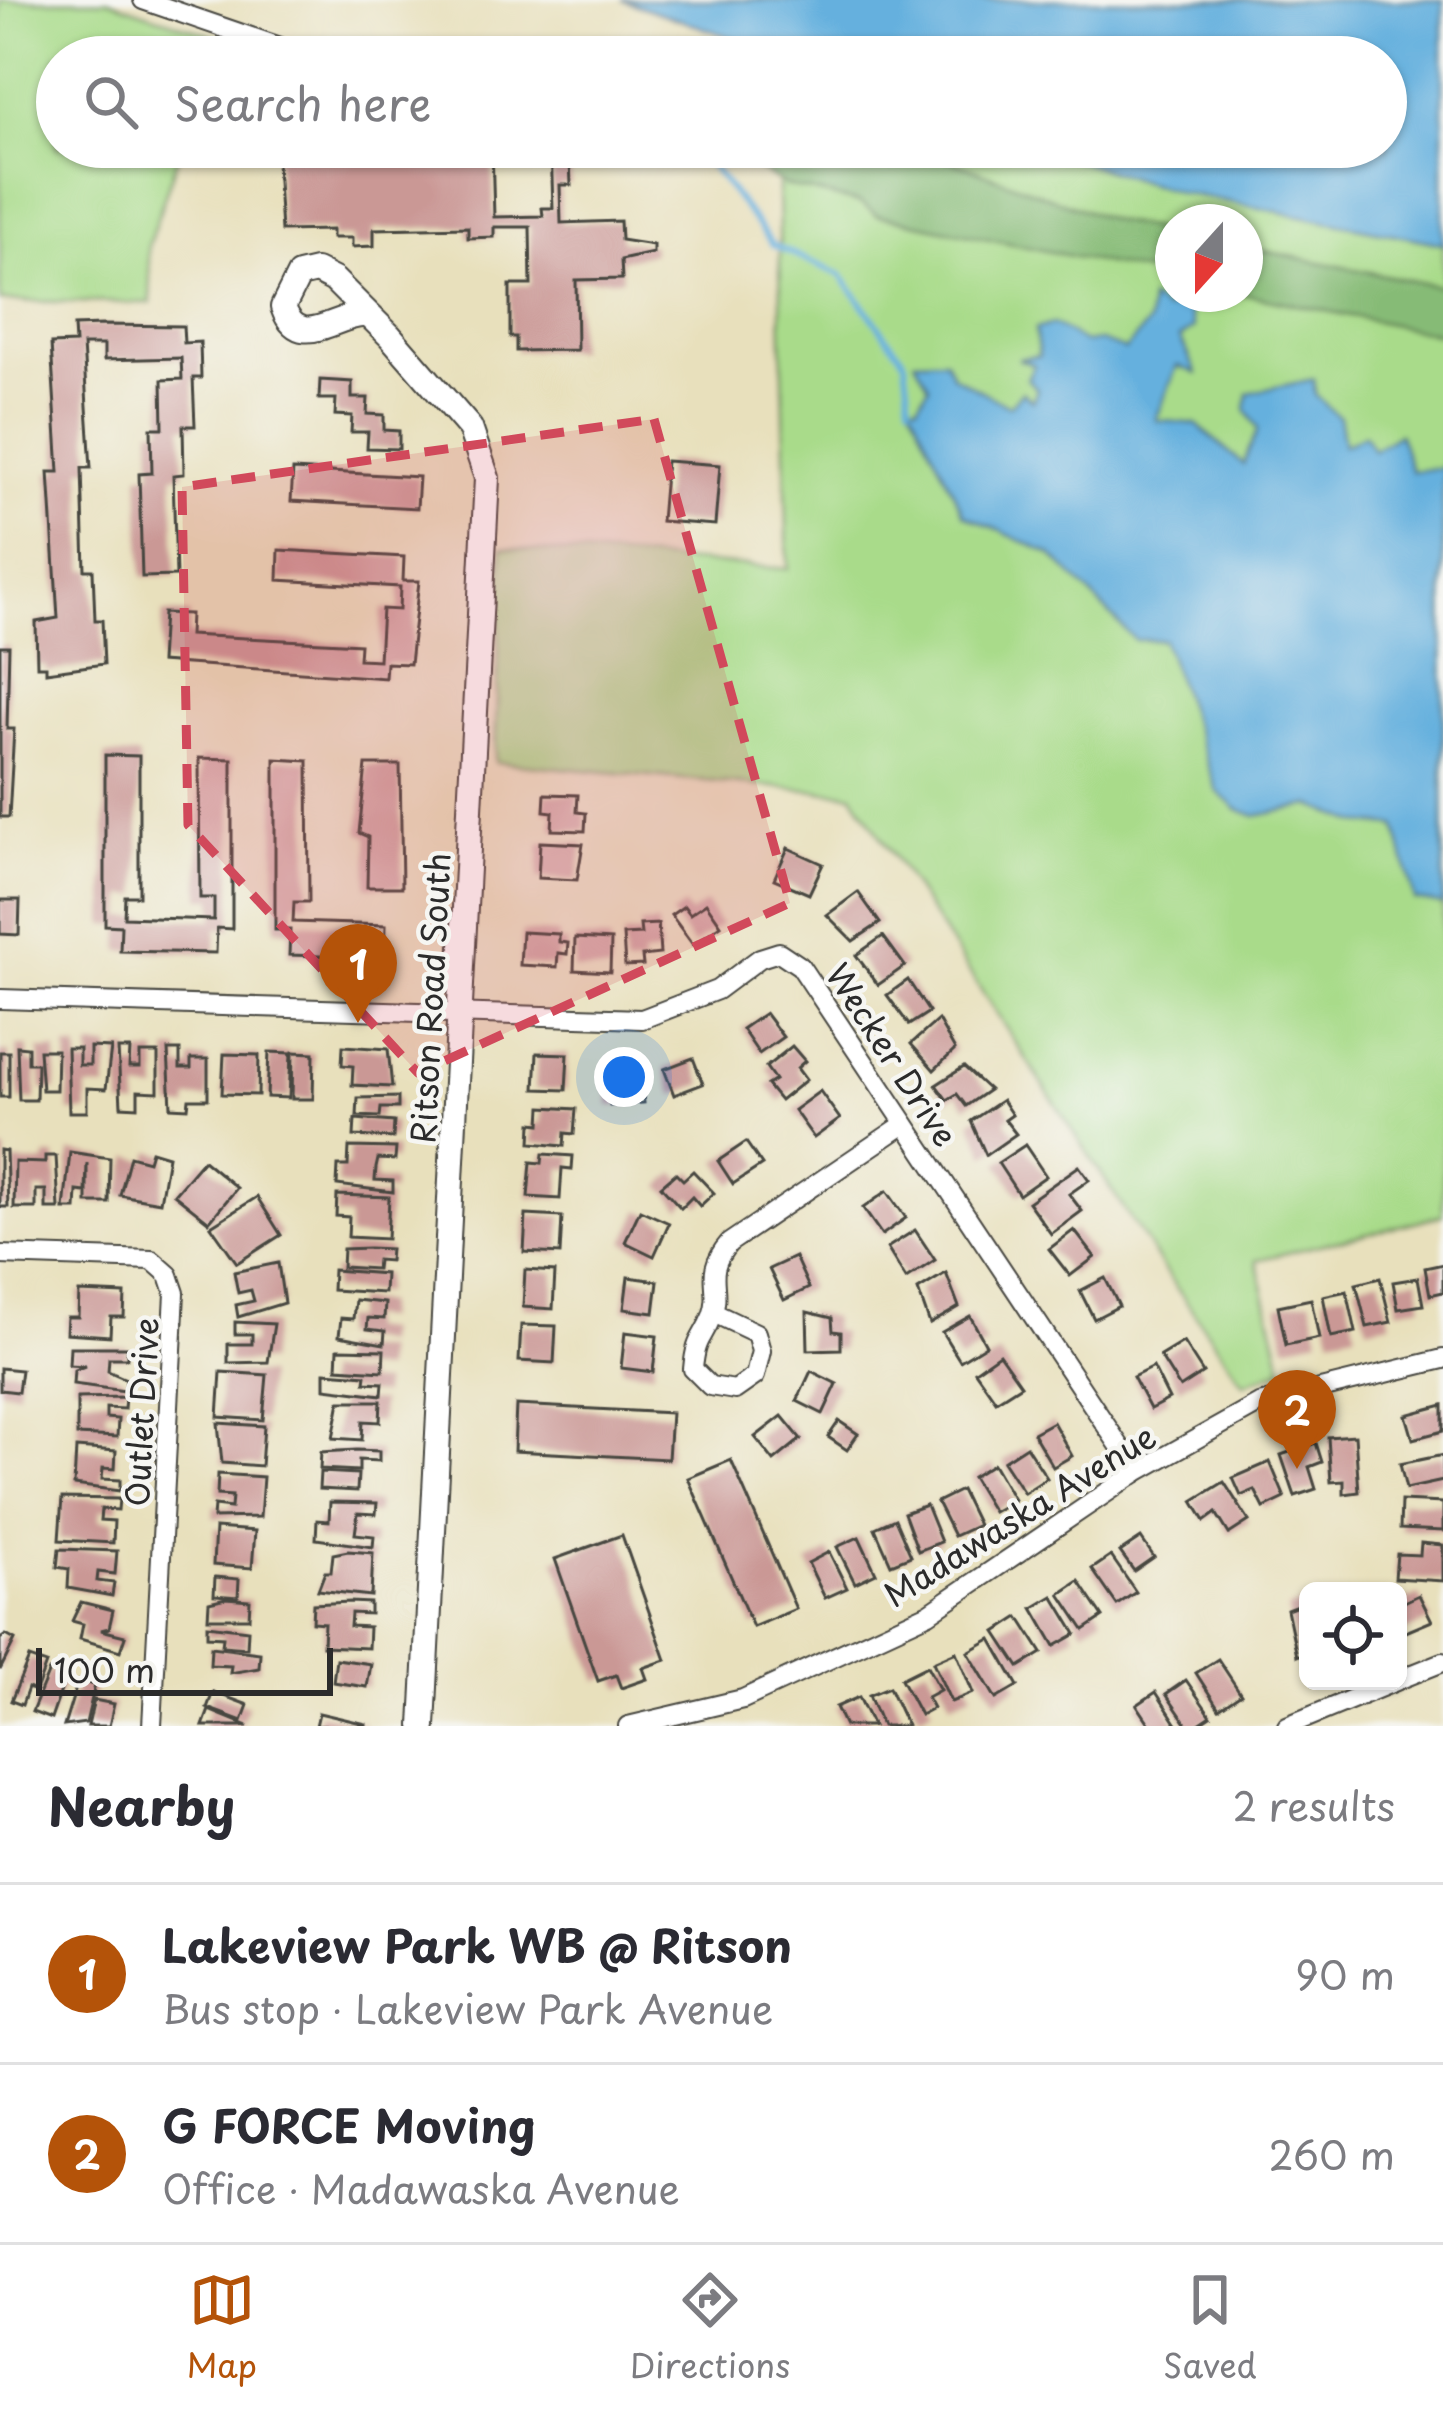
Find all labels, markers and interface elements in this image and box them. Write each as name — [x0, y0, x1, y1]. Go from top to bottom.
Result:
search box — [36, 36, 1407, 168]
text: Search here — [174, 68, 431, 136]
icon: search — [78, 69, 144, 135]
north arrow — [1155, 204, 1263, 312]
street label: Ritson Road South — [396, 851, 462, 1145]
pin: 1 — [319, 924, 397, 1023]
street label: Wecker Drive — [815, 952, 971, 1156]
your location — [594, 1047, 654, 1107]
street label: Outlet Drive — [110, 1316, 170, 1508]
pin: 2 — [1258, 1370, 1336, 1469]
street label: Madawaska Avenue — [873, 1410, 1165, 1618]
map controls — [1299, 1582, 1407, 1690]
button: locate — [1299, 1582, 1407, 1690]
scale bar — [36, 1642, 333, 1695]
text: 100 m — [54, 1644, 155, 1694]
text: Nearby — [48, 1766, 235, 1843]
text: 2 results — [1233, 1775, 1395, 1834]
text: Lakeview Park WB @ Ritson — [162, 1910, 792, 1978]
text: 1 — [78, 1944, 96, 2003]
text: 90 m — [1295, 1944, 1395, 2003]
text: Bus stop · Lakeview Park Avenue — [162, 1978, 773, 2037]
text: G FORCE Moving — [162, 2090, 535, 2158]
text: 2 — [73, 2124, 101, 2183]
text: 260 m — [1268, 2124, 1395, 2183]
text: Office · Madawaska Avenue — [162, 2158, 680, 2217]
tab: Map — [186, 2267, 257, 2389]
tab: Directions — [630, 2267, 790, 2389]
tab: Saved — [1163, 2267, 1257, 2389]

